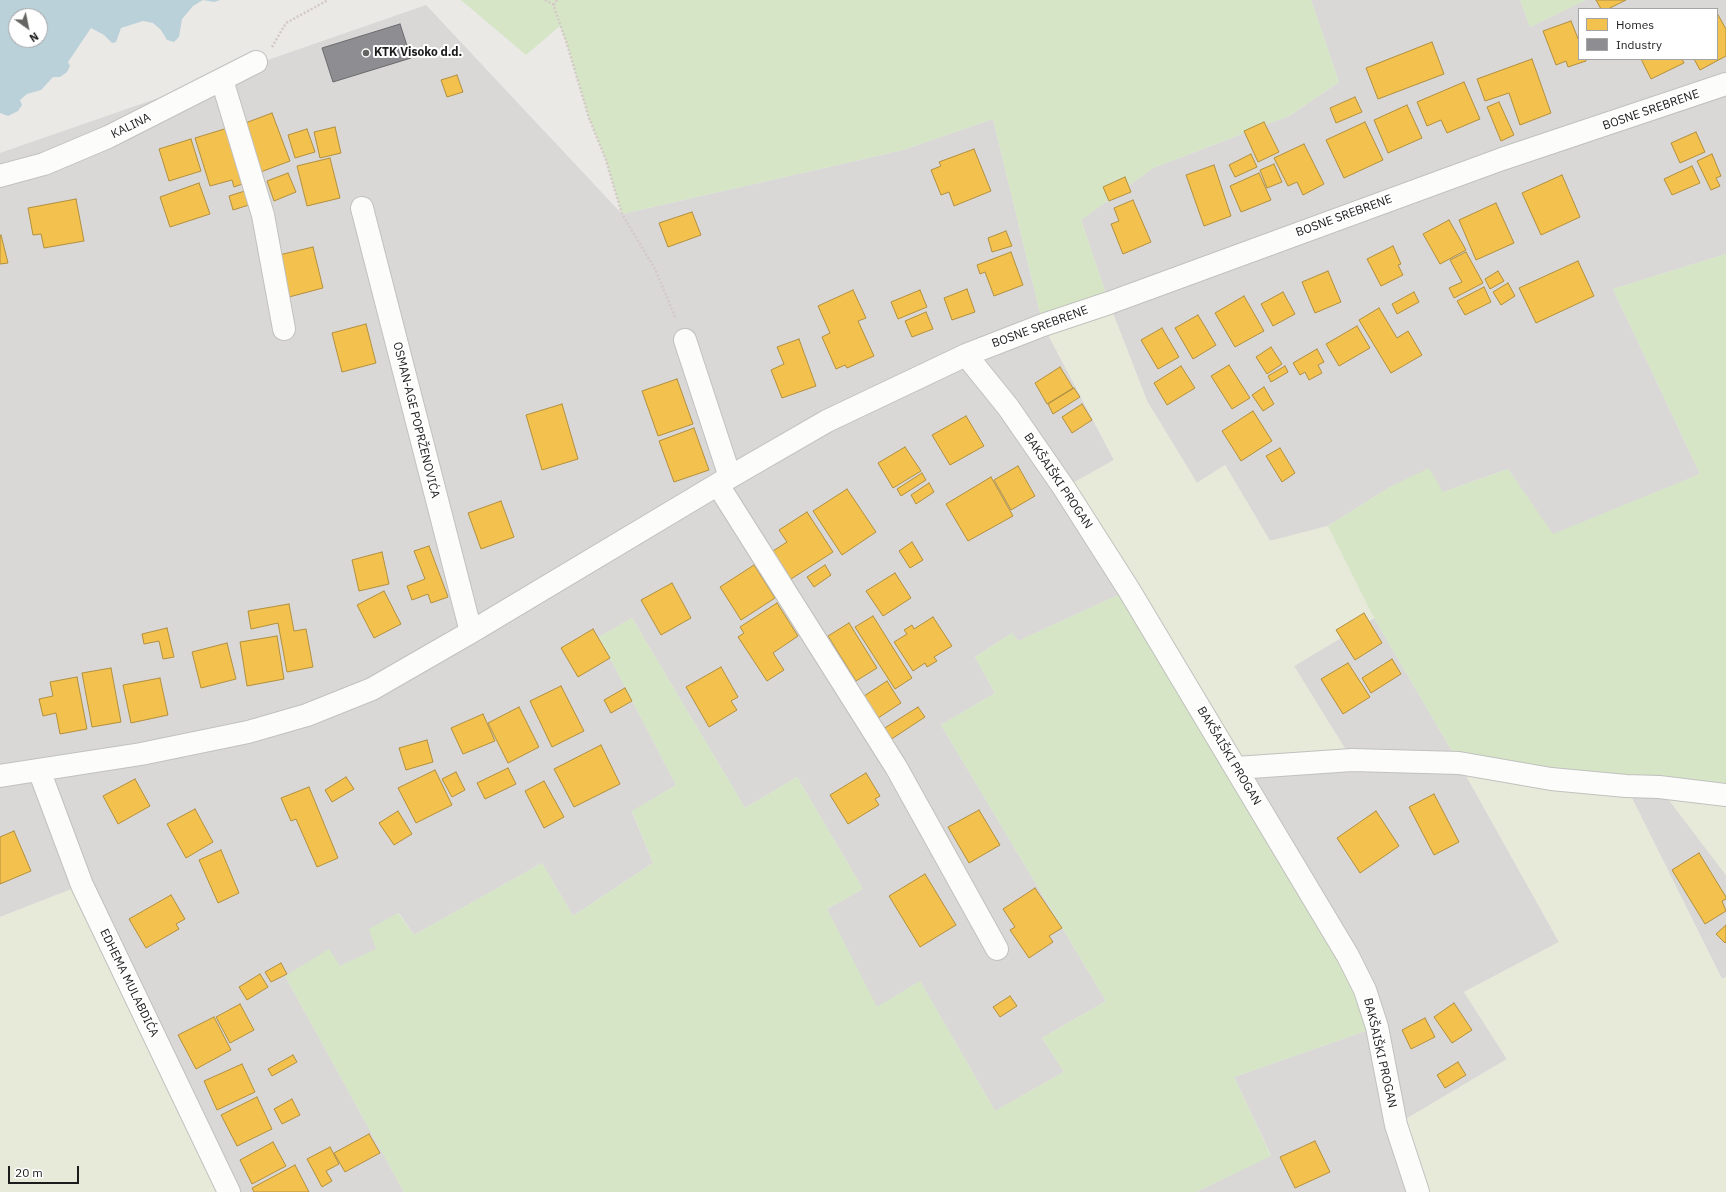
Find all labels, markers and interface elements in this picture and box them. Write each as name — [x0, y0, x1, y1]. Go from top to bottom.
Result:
north arrow — [8, 8, 48, 48]
legend — [1578, 8, 1718, 60]
text: Homes — [1616, 17, 1654, 32]
text: N — [27, 29, 41, 45]
text: Industry — [1616, 37, 1662, 52]
place label: KTK Visoko d.d. — [374, 46, 462, 60]
marker: KTK Visoko d.d. — [361, 48, 371, 58]
street label: BOSNE SREBRENE — [1601, 87, 1701, 133]
street label: KALINA — [109, 110, 153, 142]
street label: BOSNE SREBRENE — [1294, 192, 1394, 240]
street label: BOSNE SREBRENE — [990, 303, 1090, 351]
street label: OSMAN-AGE POPRŽENOVIĆA — [390, 340, 442, 500]
street label: BAKŠAIŠKI PROGAN — [1021, 430, 1095, 532]
street label: BAKŠAIŠKI PROGAN — [1194, 704, 1264, 808]
street label: EDHEMA MULABDIĆA — [97, 927, 161, 1039]
street label: BAKŠAIŠKI PROGAN — [1360, 997, 1400, 1109]
scale bar — [10, 1158, 81, 1184]
text: 20 m — [15, 1165, 43, 1180]

